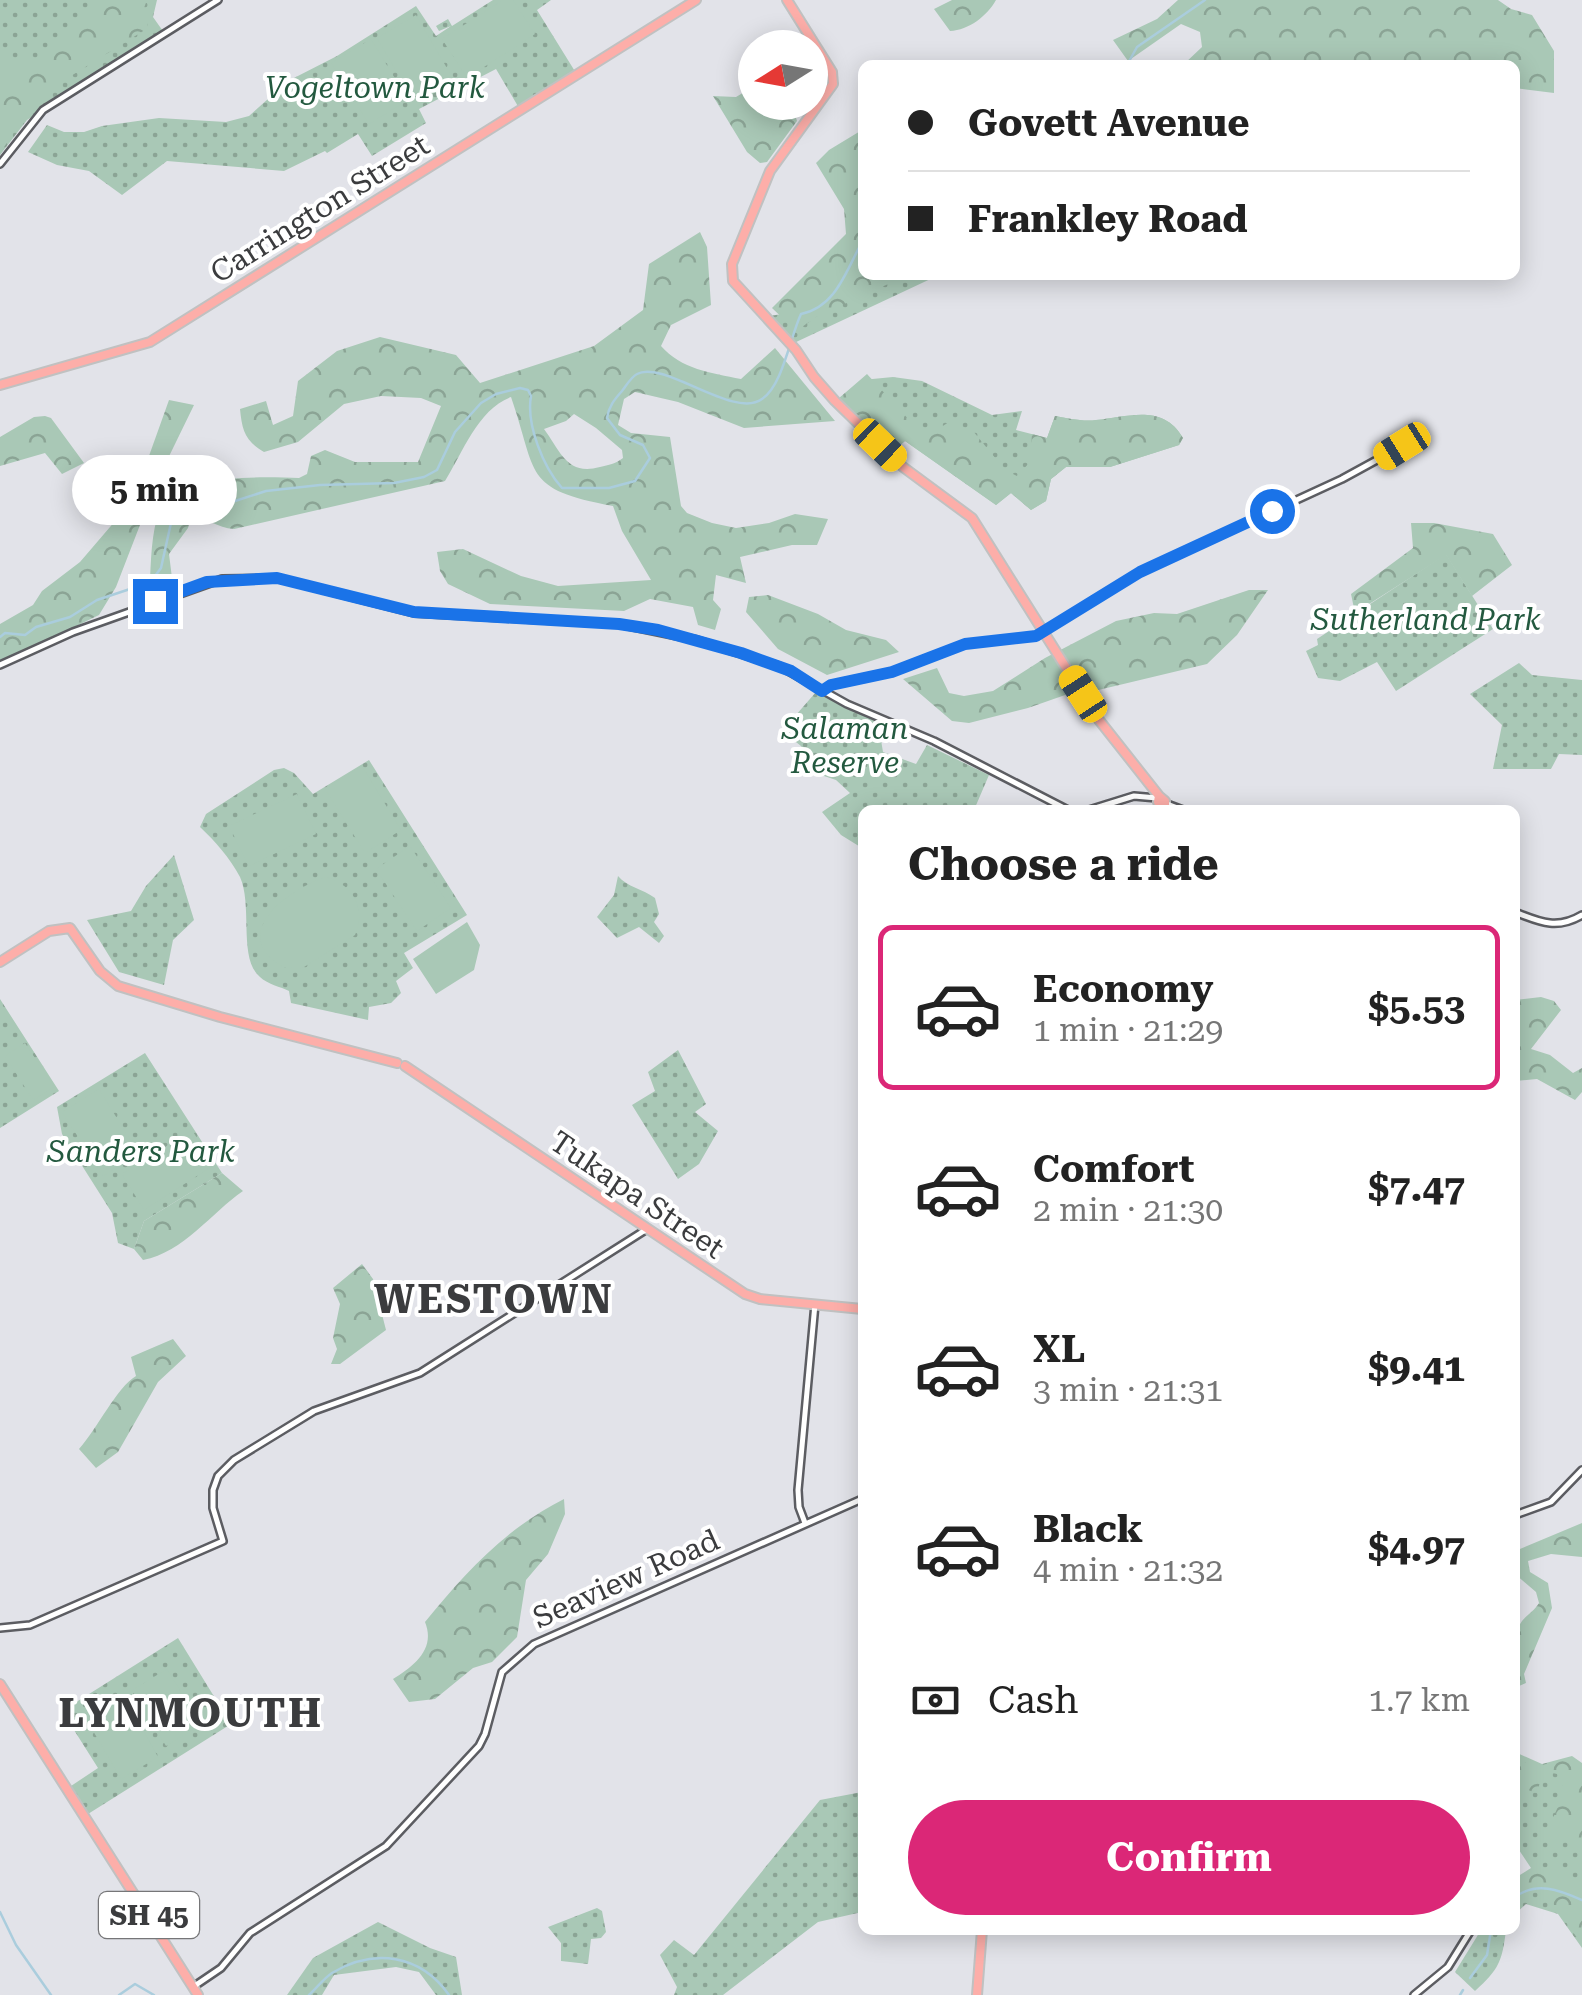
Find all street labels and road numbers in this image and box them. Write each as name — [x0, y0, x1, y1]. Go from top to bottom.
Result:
street label: Carrington Street — [204, 127, 435, 290]
street label: Tukapa Street — [544, 1124, 731, 1266]
street label: Seaview Road — [527, 1522, 724, 1635]
road number: SH 45 — [99, 1892, 199, 1938]

